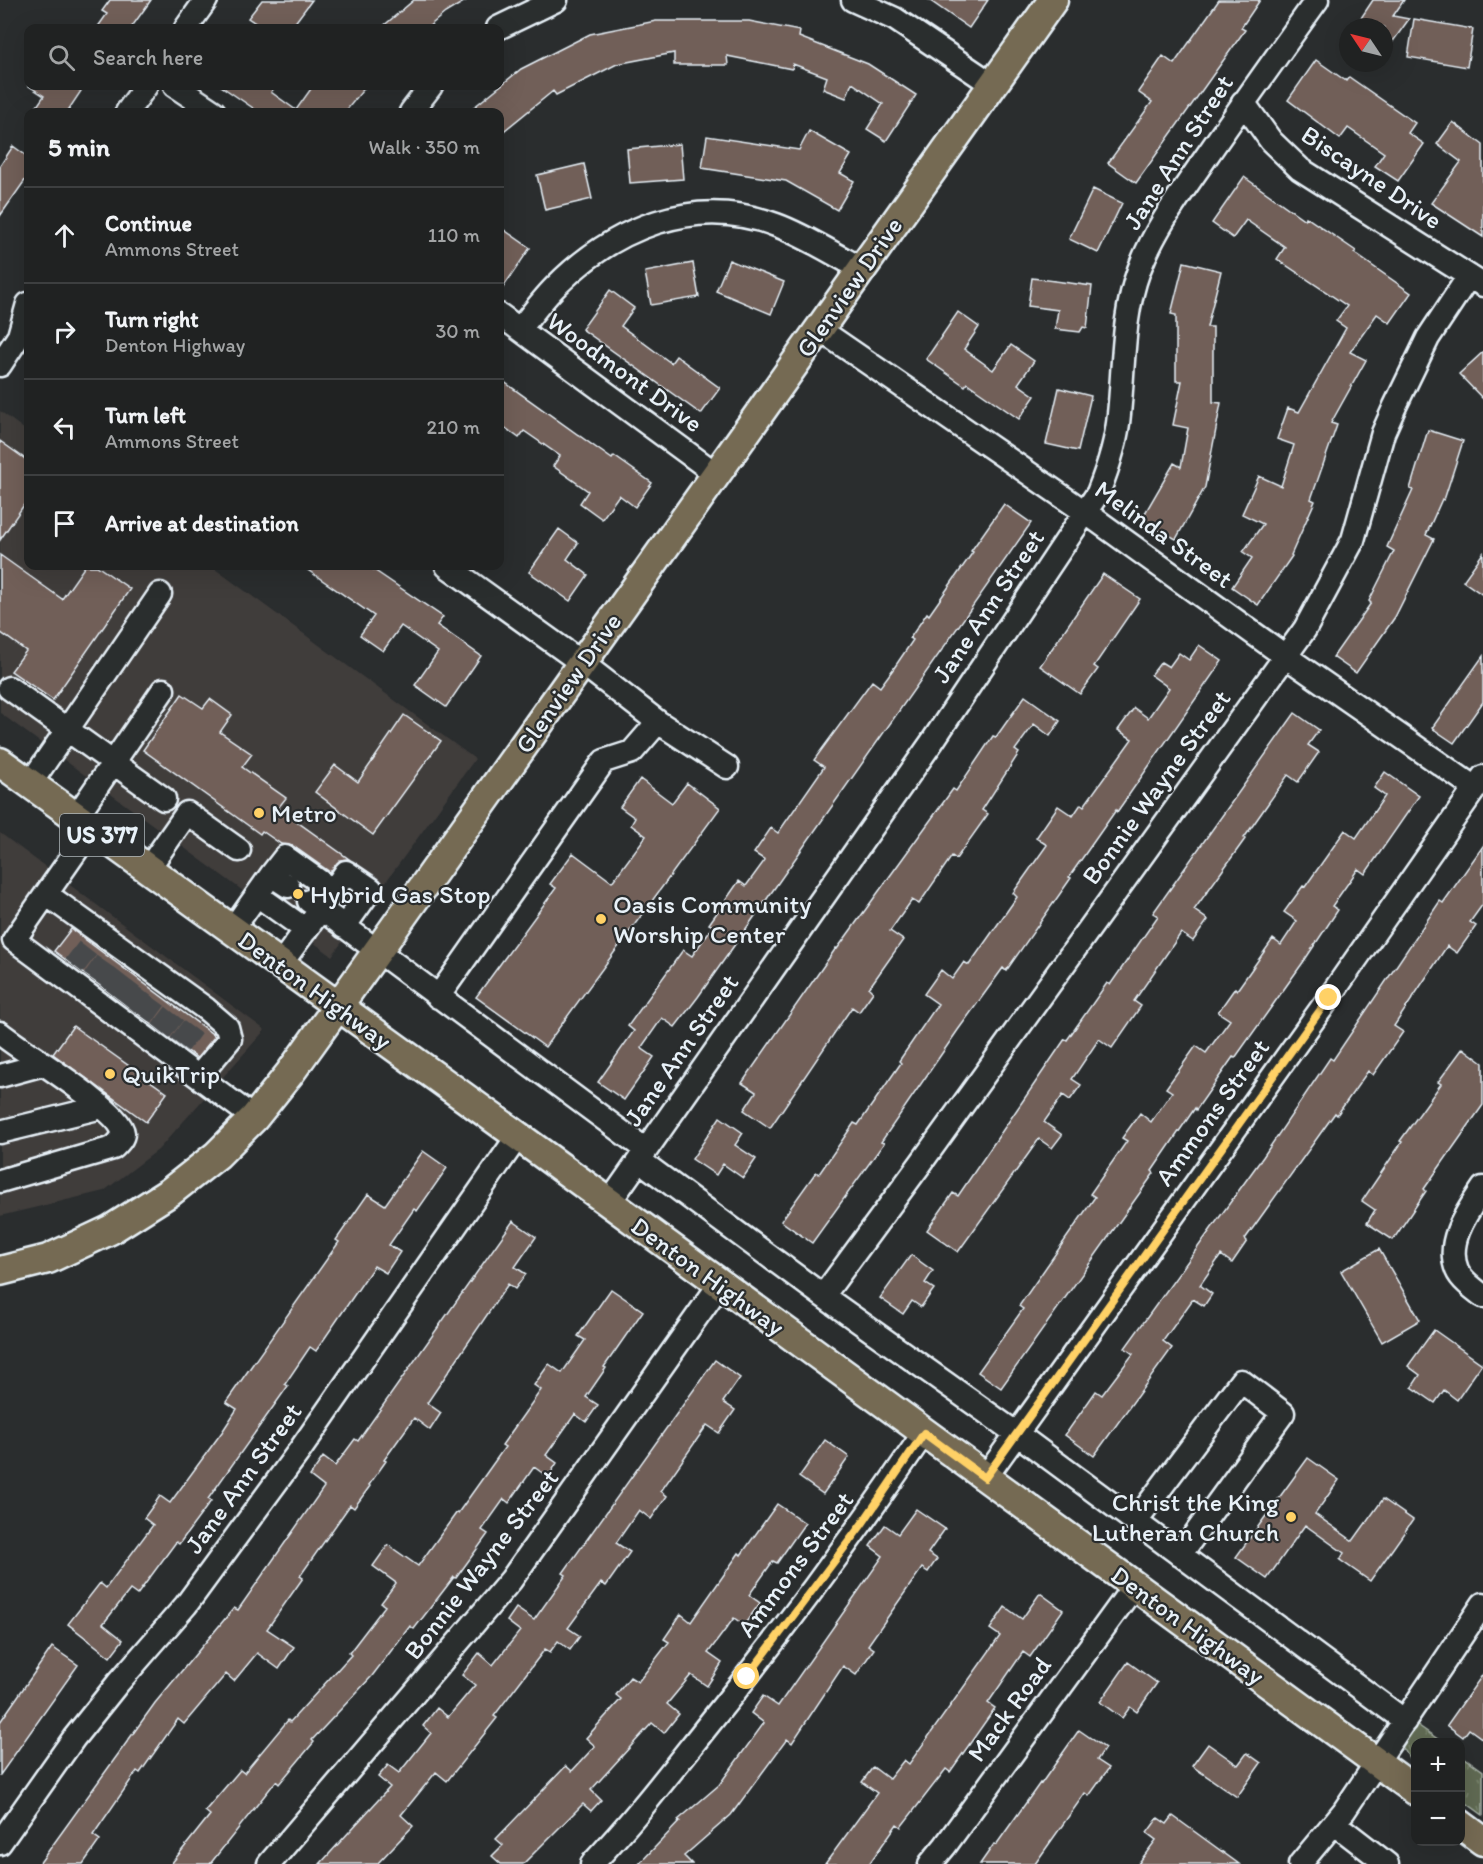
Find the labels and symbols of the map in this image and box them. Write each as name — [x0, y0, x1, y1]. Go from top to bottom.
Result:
north arrow — [1339, 18, 1393, 72]
street label: Jane Ann Street — [1116, 68, 1240, 236]
street label: Biscayne Drive — [1295, 118, 1449, 236]
street label: Glenview Drive — [789, 210, 909, 364]
street label: Woodmont Drive — [541, 305, 709, 439]
street label: Melinda Street — [1089, 473, 1239, 595]
street label: Jane Ann Street — [925, 523, 1051, 689]
street label: Glenview Drive — [508, 606, 628, 760]
street label: Bonnie Wayne Street — [1075, 683, 1238, 891]
place label: Metro — [271, 797, 337, 829]
marker: Metro — [252, 806, 266, 820]
road number: US 377 — [60, 814, 144, 856]
place label: Hybrid Gas Stop — [310, 878, 490, 910]
marker: Hybrid Gas Stop — [291, 887, 305, 901]
place label: Oasis Community Worship Center — [613, 888, 811, 950]
marker: Oasis Community Worship Center — [594, 912, 608, 926]
street label: Denton Highway — [232, 923, 398, 1057]
street label: Jane Ann Street — [617, 968, 745, 1132]
route end — [1315, 984, 1341, 1010]
street label: Ammons Street — [1148, 1032, 1276, 1192]
place label: QuikTrip — [122, 1058, 220, 1090]
marker: QuikTrip — [103, 1067, 117, 1081]
street label: Denton Highway — [625, 1209, 791, 1343]
street label: Jane Ann Street — [178, 1396, 309, 1560]
street label: Bonnie Wayne Street — [397, 1462, 565, 1666]
street label: Ammons Street — [730, 1485, 860, 1643]
place label: Christ the King Lutheran Church — [1092, 1486, 1280, 1548]
marker: Christ the King Lutheran Church — [1284, 1510, 1298, 1524]
street label: Denton Highway — [1105, 1558, 1271, 1692]
street label: Mack Road — [960, 1650, 1058, 1768]
route start — [733, 1663, 759, 1689]

